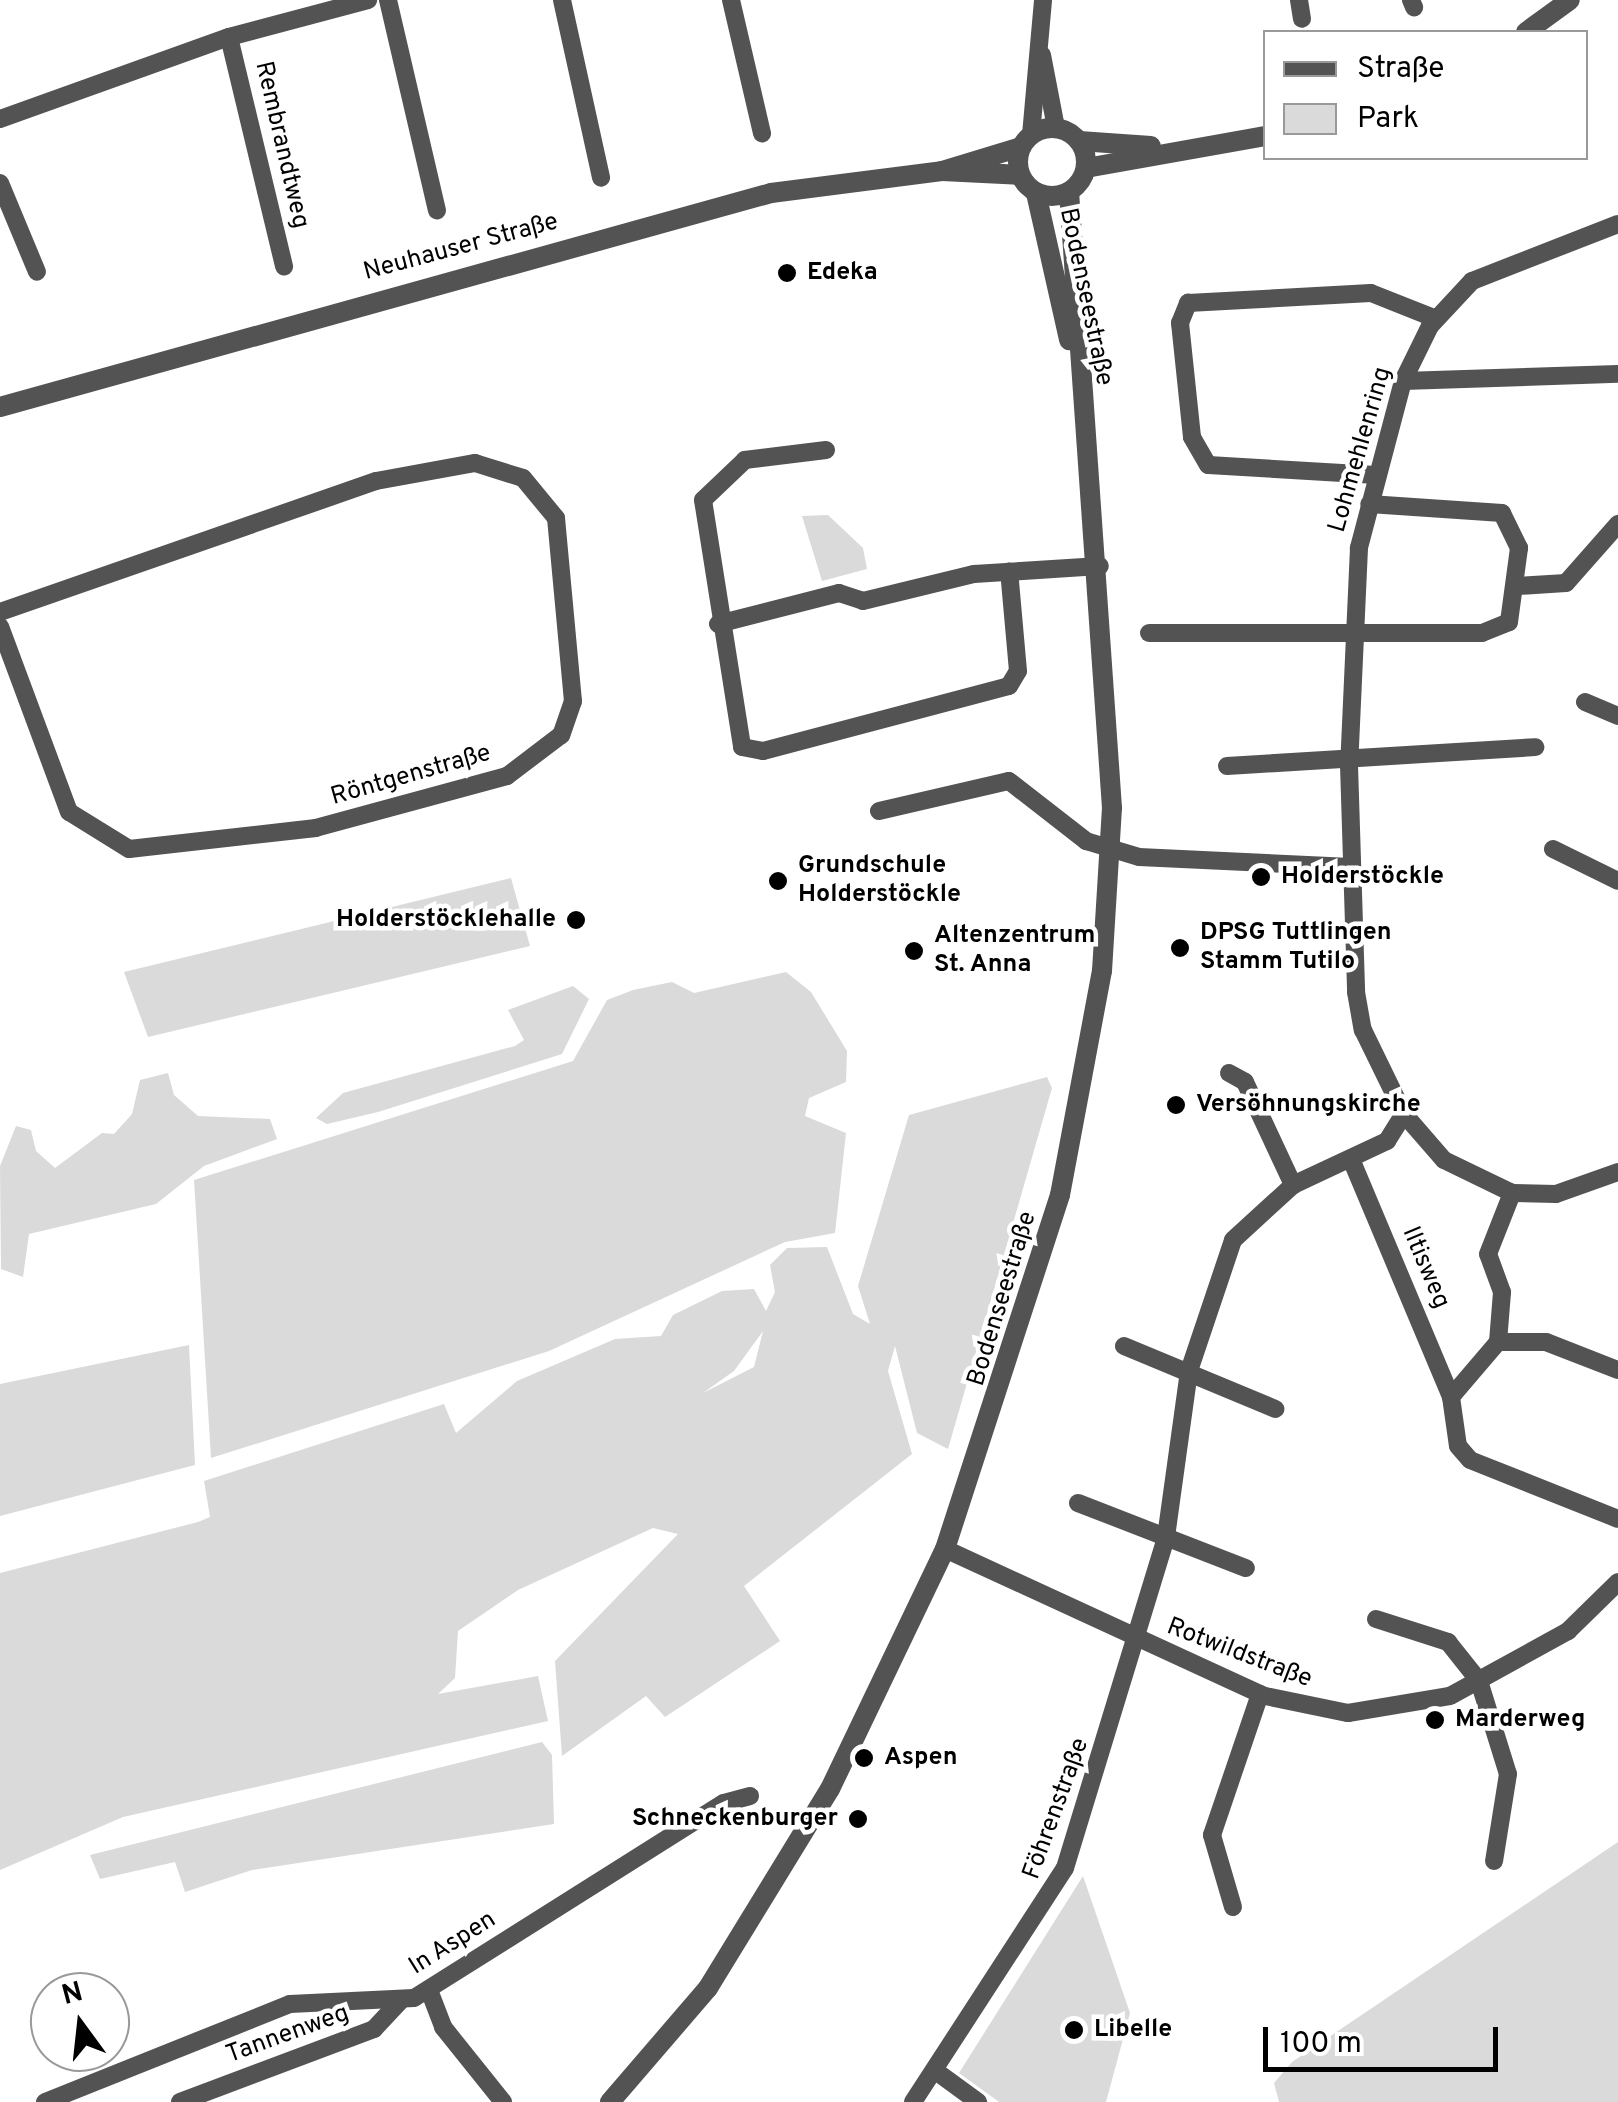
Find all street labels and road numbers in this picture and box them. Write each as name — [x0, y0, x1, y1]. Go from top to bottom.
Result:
street label: Rembrandtweg — [247, 59, 315, 231]
street label: Bodenseestraße — [1052, 205, 1118, 389]
street label: Neuhauser Straße — [360, 208, 562, 288]
street label: Lohmehlenring — [1323, 364, 1399, 536]
street label: Röntgenstraße — [328, 739, 494, 813]
street label: Bodenseestraße — [962, 1208, 1044, 1390]
street label: Iltisweg — [1394, 1223, 1456, 1313]
street label: Rotwildstraße — [1162, 1613, 1316, 1695]
street label: Föhrenstraße — [1018, 1734, 1096, 1884]
street label: In Aspen — [404, 1905, 502, 1983]
street label: Tannenweg — [223, 1999, 353, 2071]

